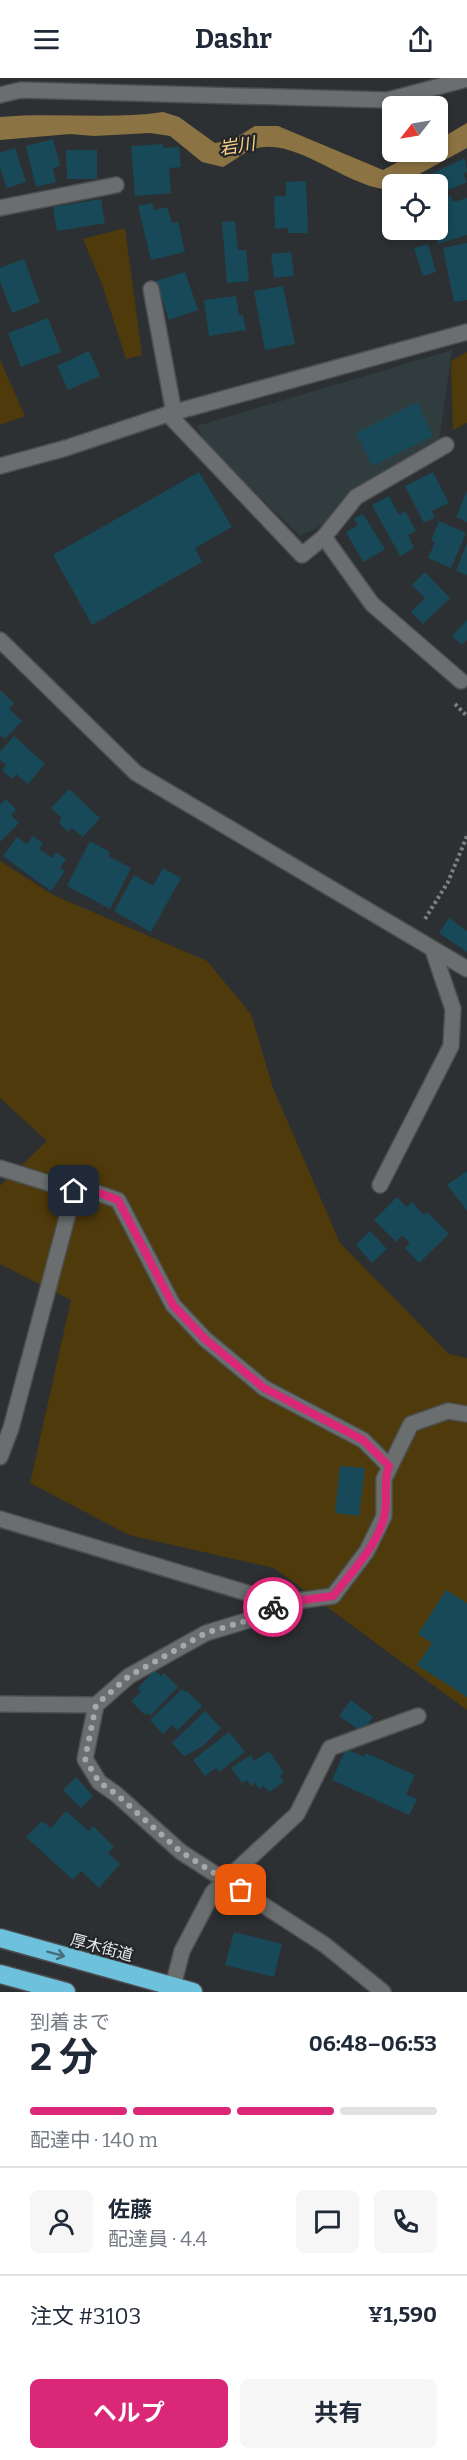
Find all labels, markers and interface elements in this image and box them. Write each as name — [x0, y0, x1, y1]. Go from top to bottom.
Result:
icon: menu — [30, 23, 63, 56]
text: Dashr — [195, 23, 272, 55]
icon: share — [404, 23, 437, 56]
north arrow — [382, 96, 448, 162]
map controls — [382, 96, 448, 240]
water label: 岩川 — [218, 132, 258, 160]
button: locate — [382, 174, 448, 240]
pin — [48, 1165, 99, 1216]
icon: home — [57, 1174, 90, 1207]
courier — [243, 1577, 303, 1637]
icon: bike — [257, 1591, 290, 1624]
pin — [215, 1864, 266, 1915]
icon: bag — [224, 1873, 257, 1906]
street label: 厚木街道 — [68, 1930, 135, 1965]
one-way arrow — [46, 1949, 65, 1961]
text: 到着まで — [30, 2010, 110, 2034]
text: 06:48–06:53 — [309, 2030, 437, 2057]
text: 2 分 — [30, 2034, 98, 2080]
text: 配達中 · 140 m — [30, 2128, 158, 2152]
button: person — [30, 2190, 93, 2253]
button: chat — [296, 2190, 359, 2253]
button: phone — [374, 2190, 437, 2253]
text: 佐藤 — [108, 2196, 152, 2223]
text: 配達員 · 4.4 — [108, 2227, 207, 2251]
text: ¥1,590 — [368, 2301, 437, 2328]
text: 注文 #3103 — [30, 2303, 141, 2330]
button: ヘルプ — [30, 2379, 228, 2448]
button: 共有 — [240, 2379, 437, 2448]

